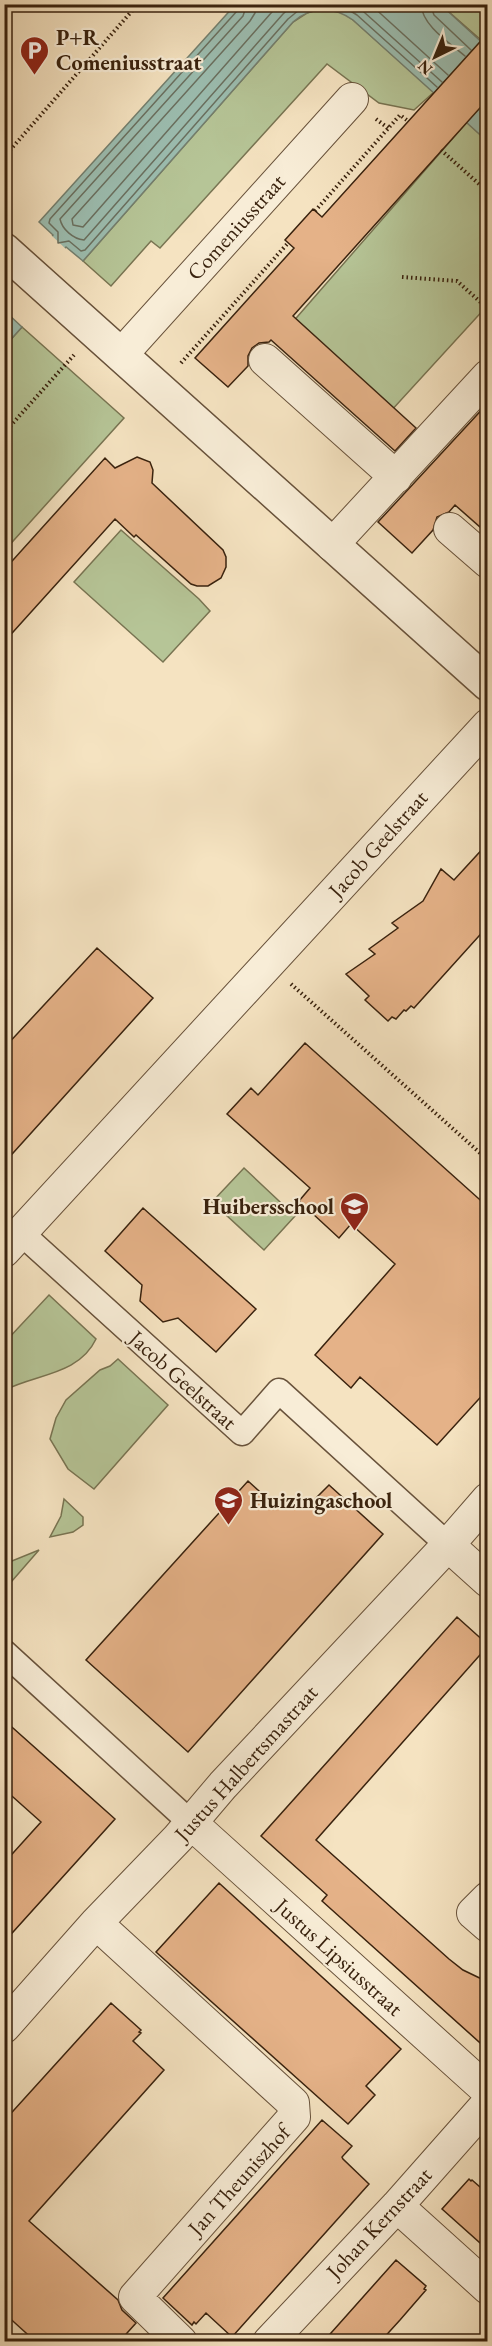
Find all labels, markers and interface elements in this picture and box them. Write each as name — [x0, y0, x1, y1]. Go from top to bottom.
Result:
place label: P+R Comeniusstraat — [56, 23, 202, 77]
north arrow — [405, 27, 465, 87]
parking icon: P+R Comeniusstraat — [19, 34, 51, 76]
text: N — [413, 55, 437, 80]
street label: Comeniusstraat — [180, 168, 292, 286]
street label: Jacob Geelstraat — [321, 784, 434, 906]
school or university icon: Huibersschool — [339, 1190, 371, 1232]
place label: Huibersschool — [203, 1192, 334, 1221]
street label: Jacob Geelstraat — [121, 1323, 243, 1436]
school or university icon: Huizingaschool — [213, 1484, 245, 1526]
place label: Huizingaschool — [250, 1486, 392, 1515]
street label: Justus Halbertsmastraat — [167, 1679, 324, 1849]
street label: Justus Lipsiusstraat — [267, 1890, 409, 2022]
street label: Jan Theuniszhof — [180, 2116, 299, 2243]
street label: Johan Kernstraat — [318, 2161, 438, 2286]

